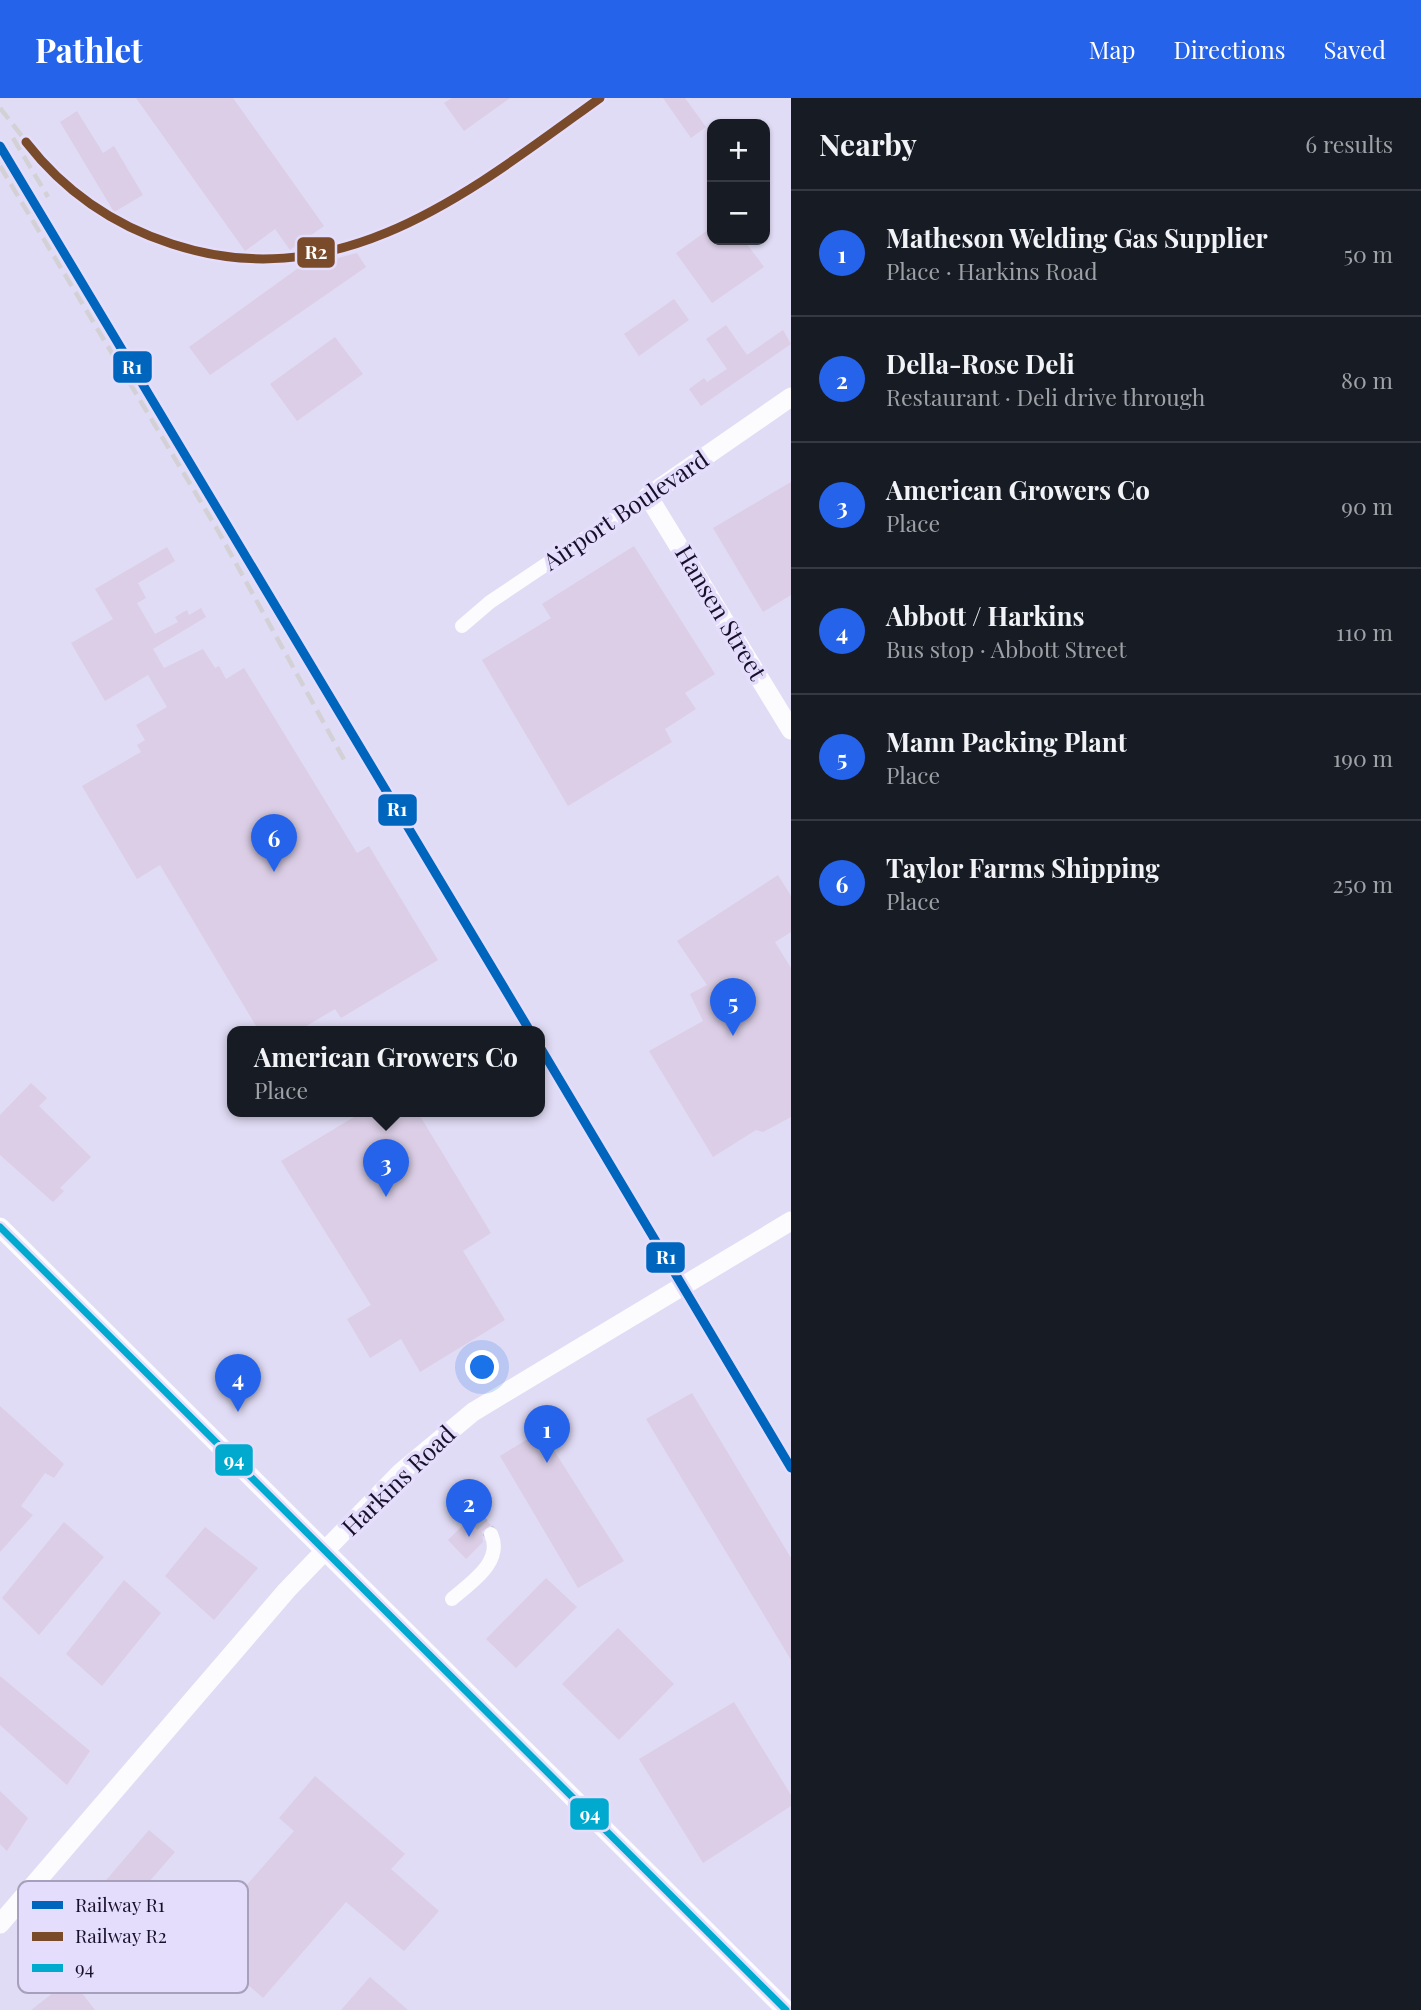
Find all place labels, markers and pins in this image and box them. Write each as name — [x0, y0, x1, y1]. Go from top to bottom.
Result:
pin: 6 — [251, 814, 297, 872]
pin: 5 — [710, 978, 756, 1036]
pin: 3 — [363, 1139, 409, 1197]
pin: 4 — [215, 1354, 261, 1412]
pin: 1 — [524, 1405, 570, 1463]
pin: 2 — [446, 1479, 492, 1537]

